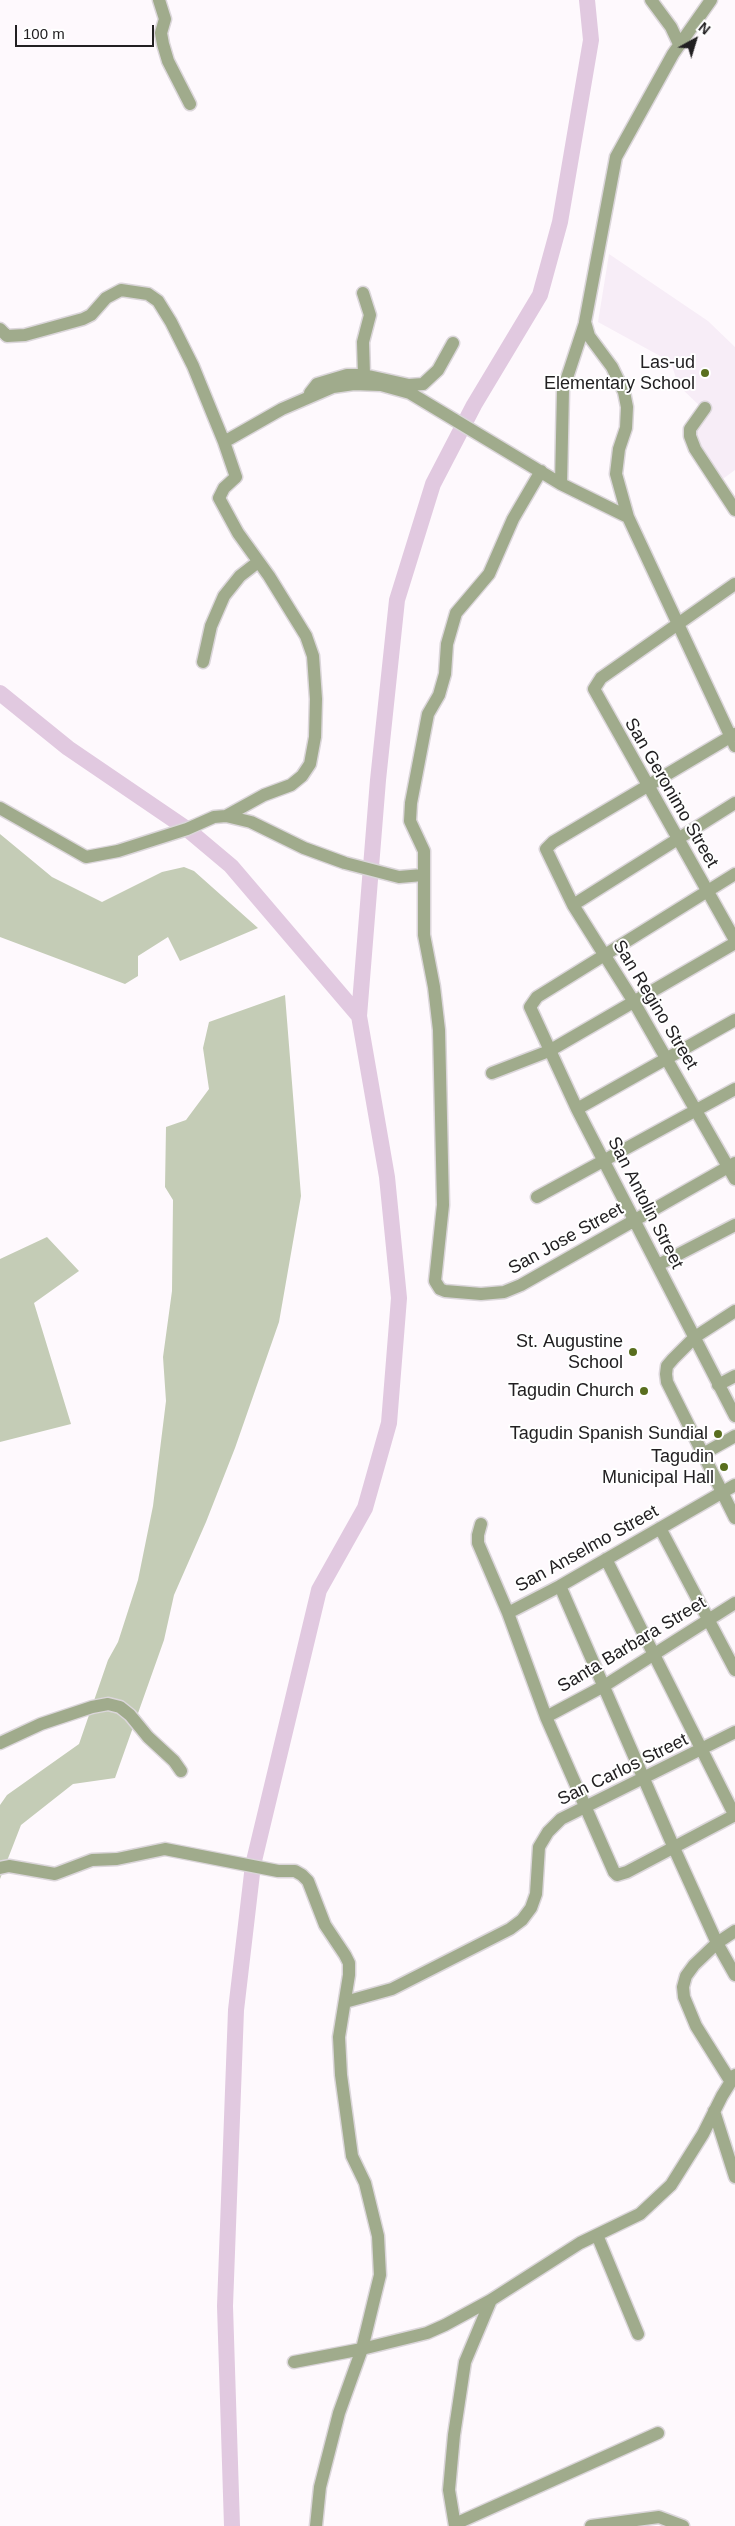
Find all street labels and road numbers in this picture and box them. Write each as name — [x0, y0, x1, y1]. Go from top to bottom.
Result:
street label: San Geronimo Street — [619, 714, 723, 872]
street label: San Regino Street — [608, 936, 702, 1074]
street label: San Antolin Street — [602, 1133, 688, 1273]
street label: San Jose Street — [505, 1199, 627, 1279]
street label: San Anselmo Street — [512, 1501, 662, 1597]
street label: Santa Barbara Street — [554, 1592, 710, 1698]
street label: San Carlos Street — [554, 1729, 692, 1811]

